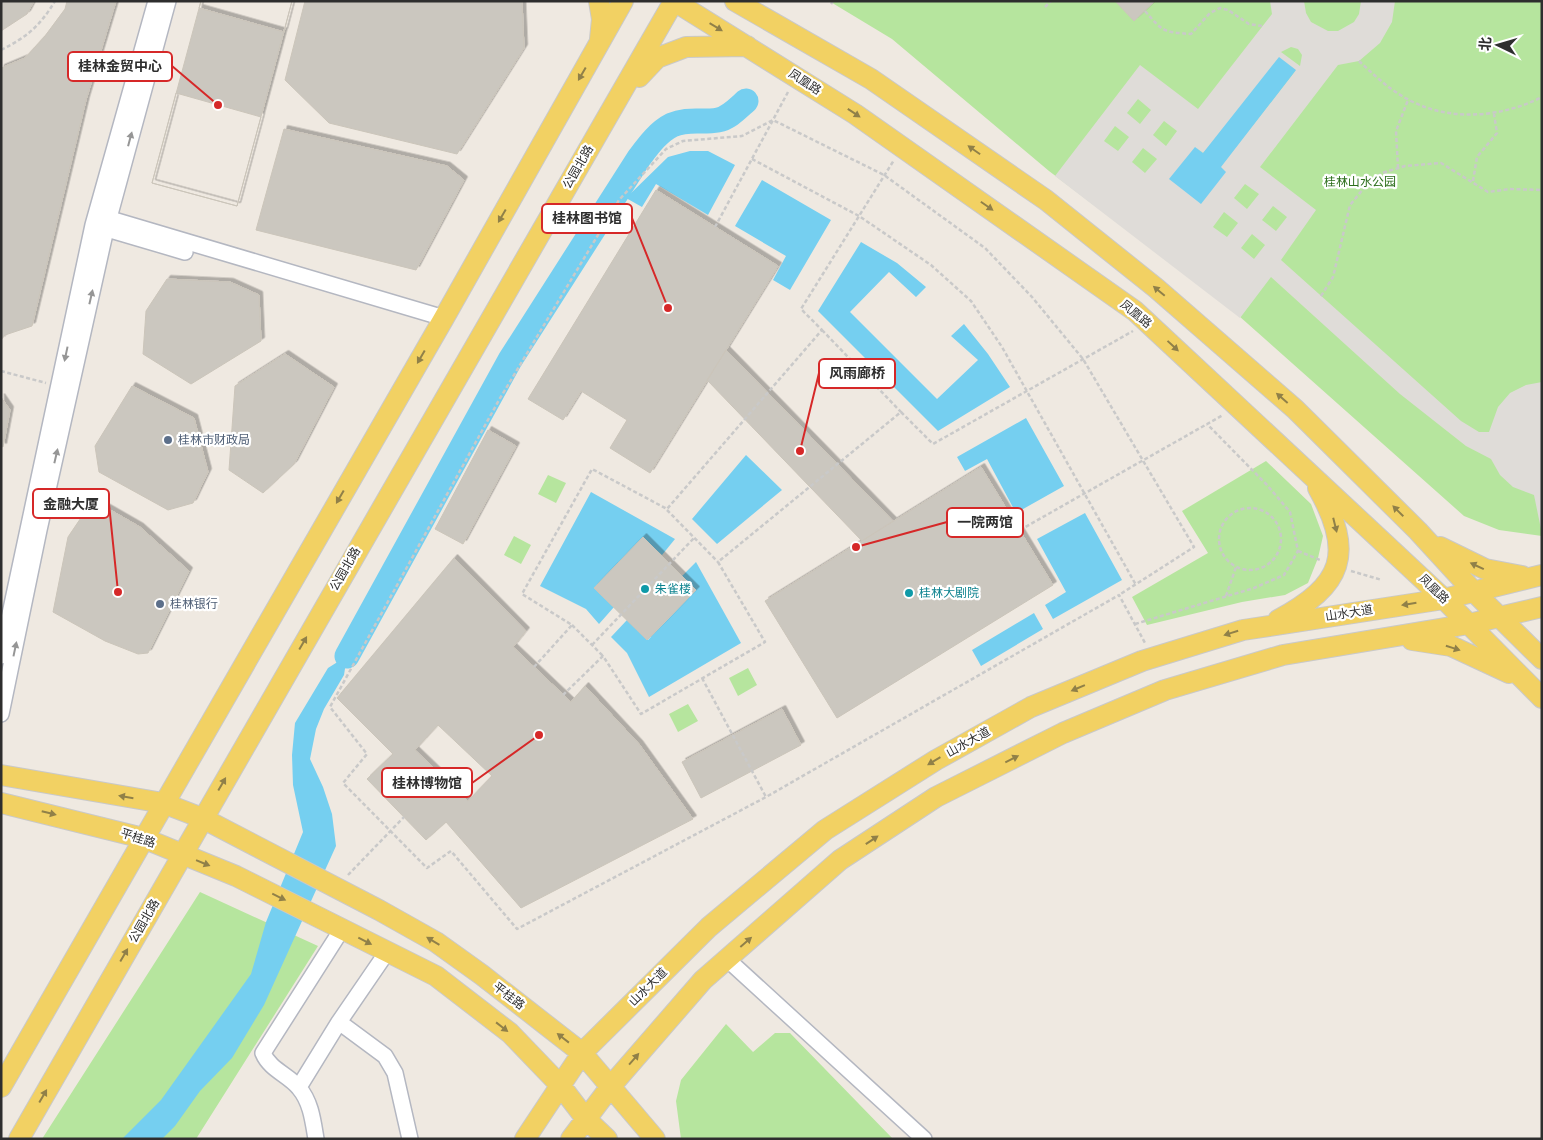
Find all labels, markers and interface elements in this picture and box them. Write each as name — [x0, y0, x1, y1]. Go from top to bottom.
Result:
north arrow — [1473, 20, 1523, 70]
one-way arrow — [710, 22, 723, 31]
text: 北 — [1476, 36, 1494, 52]
callout: 桂林金贸中心 — [68, 52, 172, 81]
text: 桂林金贸中心 — [78, 58, 162, 74]
street label: 凤凰路 — [786, 66, 824, 98]
one-way arrow — [578, 67, 586, 81]
one-way arrow — [847, 108, 860, 118]
one-way arrow — [126, 132, 134, 147]
street label: 公园北路 — [560, 143, 596, 191]
one-way arrow — [967, 145, 981, 155]
park label: 桂林山水公园 — [1324, 175, 1396, 189]
one-way arrow — [980, 201, 994, 211]
callout: 桂林图书馆 — [542, 204, 632, 233]
one-way arrow — [498, 208, 506, 223]
text: 桂林图书馆 — [552, 210, 622, 226]
one-way arrow — [1152, 286, 1165, 297]
one-way arrow — [87, 289, 95, 305]
street label: 凤凰路 — [1118, 297, 1154, 331]
one-way arrow — [1166, 340, 1179, 351]
one-way arrow — [62, 346, 70, 361]
one-way arrow — [417, 350, 426, 363]
callout: 风雨廊桥 — [819, 359, 895, 388]
text: 风雨廊桥 — [829, 365, 885, 381]
one-way arrow — [1275, 392, 1288, 403]
place label: 桂林市财政局 — [178, 433, 250, 447]
marker: 桂林市财政局 — [162, 434, 174, 446]
one-way arrow — [52, 448, 60, 463]
callout: 金融大厦 — [33, 489, 109, 518]
one-way arrow — [336, 490, 344, 505]
text: 金融大厦 — [43, 496, 99, 512]
one-way arrow — [1392, 505, 1404, 517]
callout: 一院两馆 — [947, 508, 1023, 537]
text: 一院两馆 — [957, 514, 1013, 530]
one-way arrow — [1331, 518, 1339, 533]
street label: 公园北路 — [327, 545, 363, 593]
one-way arrow — [1470, 562, 1484, 570]
street label: 凤凰路 — [1416, 571, 1452, 607]
place label: 朱雀楼 — [655, 582, 691, 596]
marker: 朱雀楼 — [639, 583, 651, 595]
place label: 桂林大剧院 — [919, 586, 979, 600]
marker: 桂林大剧院 — [903, 587, 915, 599]
place label: 桂林银行 — [170, 597, 218, 611]
marker: 桂林银行 — [154, 598, 166, 610]
one-way arrow — [1400, 600, 1416, 608]
street label: 山水大道 — [1324, 602, 1374, 624]
one-way arrow — [1223, 630, 1238, 638]
one-way arrow — [299, 636, 307, 650]
one-way arrow — [11, 640, 19, 656]
one-way arrow — [1445, 644, 1460, 652]
one-way arrow — [1071, 684, 1085, 692]
street label: 山水大道 — [944, 724, 992, 760]
one-way arrow — [1005, 755, 1019, 763]
one-way arrow — [927, 757, 940, 766]
callout: 桂林博物馆 — [382, 768, 472, 797]
text: 桂林博物馆 — [392, 775, 462, 791]
one-way arrow — [218, 777, 226, 791]
one-way arrow — [117, 792, 133, 800]
one-way arrow — [41, 810, 56, 818]
street label: 平桂路 — [119, 826, 157, 850]
one-way arrow — [865, 835, 878, 844]
one-way arrow — [196, 859, 211, 867]
one-way arrow — [272, 893, 286, 901]
street label: 公园北路 — [126, 897, 162, 945]
one-way arrow — [358, 937, 372, 945]
one-way arrow — [427, 937, 440, 946]
one-way arrow — [739, 937, 752, 948]
one-way arrow — [120, 948, 128, 963]
street label: 山水大道 — [626, 965, 670, 1009]
street label: 平桂路 — [491, 979, 527, 1013]
one-way arrow — [495, 1022, 508, 1033]
one-way arrow — [557, 1033, 570, 1044]
one-way arrow — [628, 1054, 640, 1066]
one-way arrow — [39, 1090, 48, 1103]

